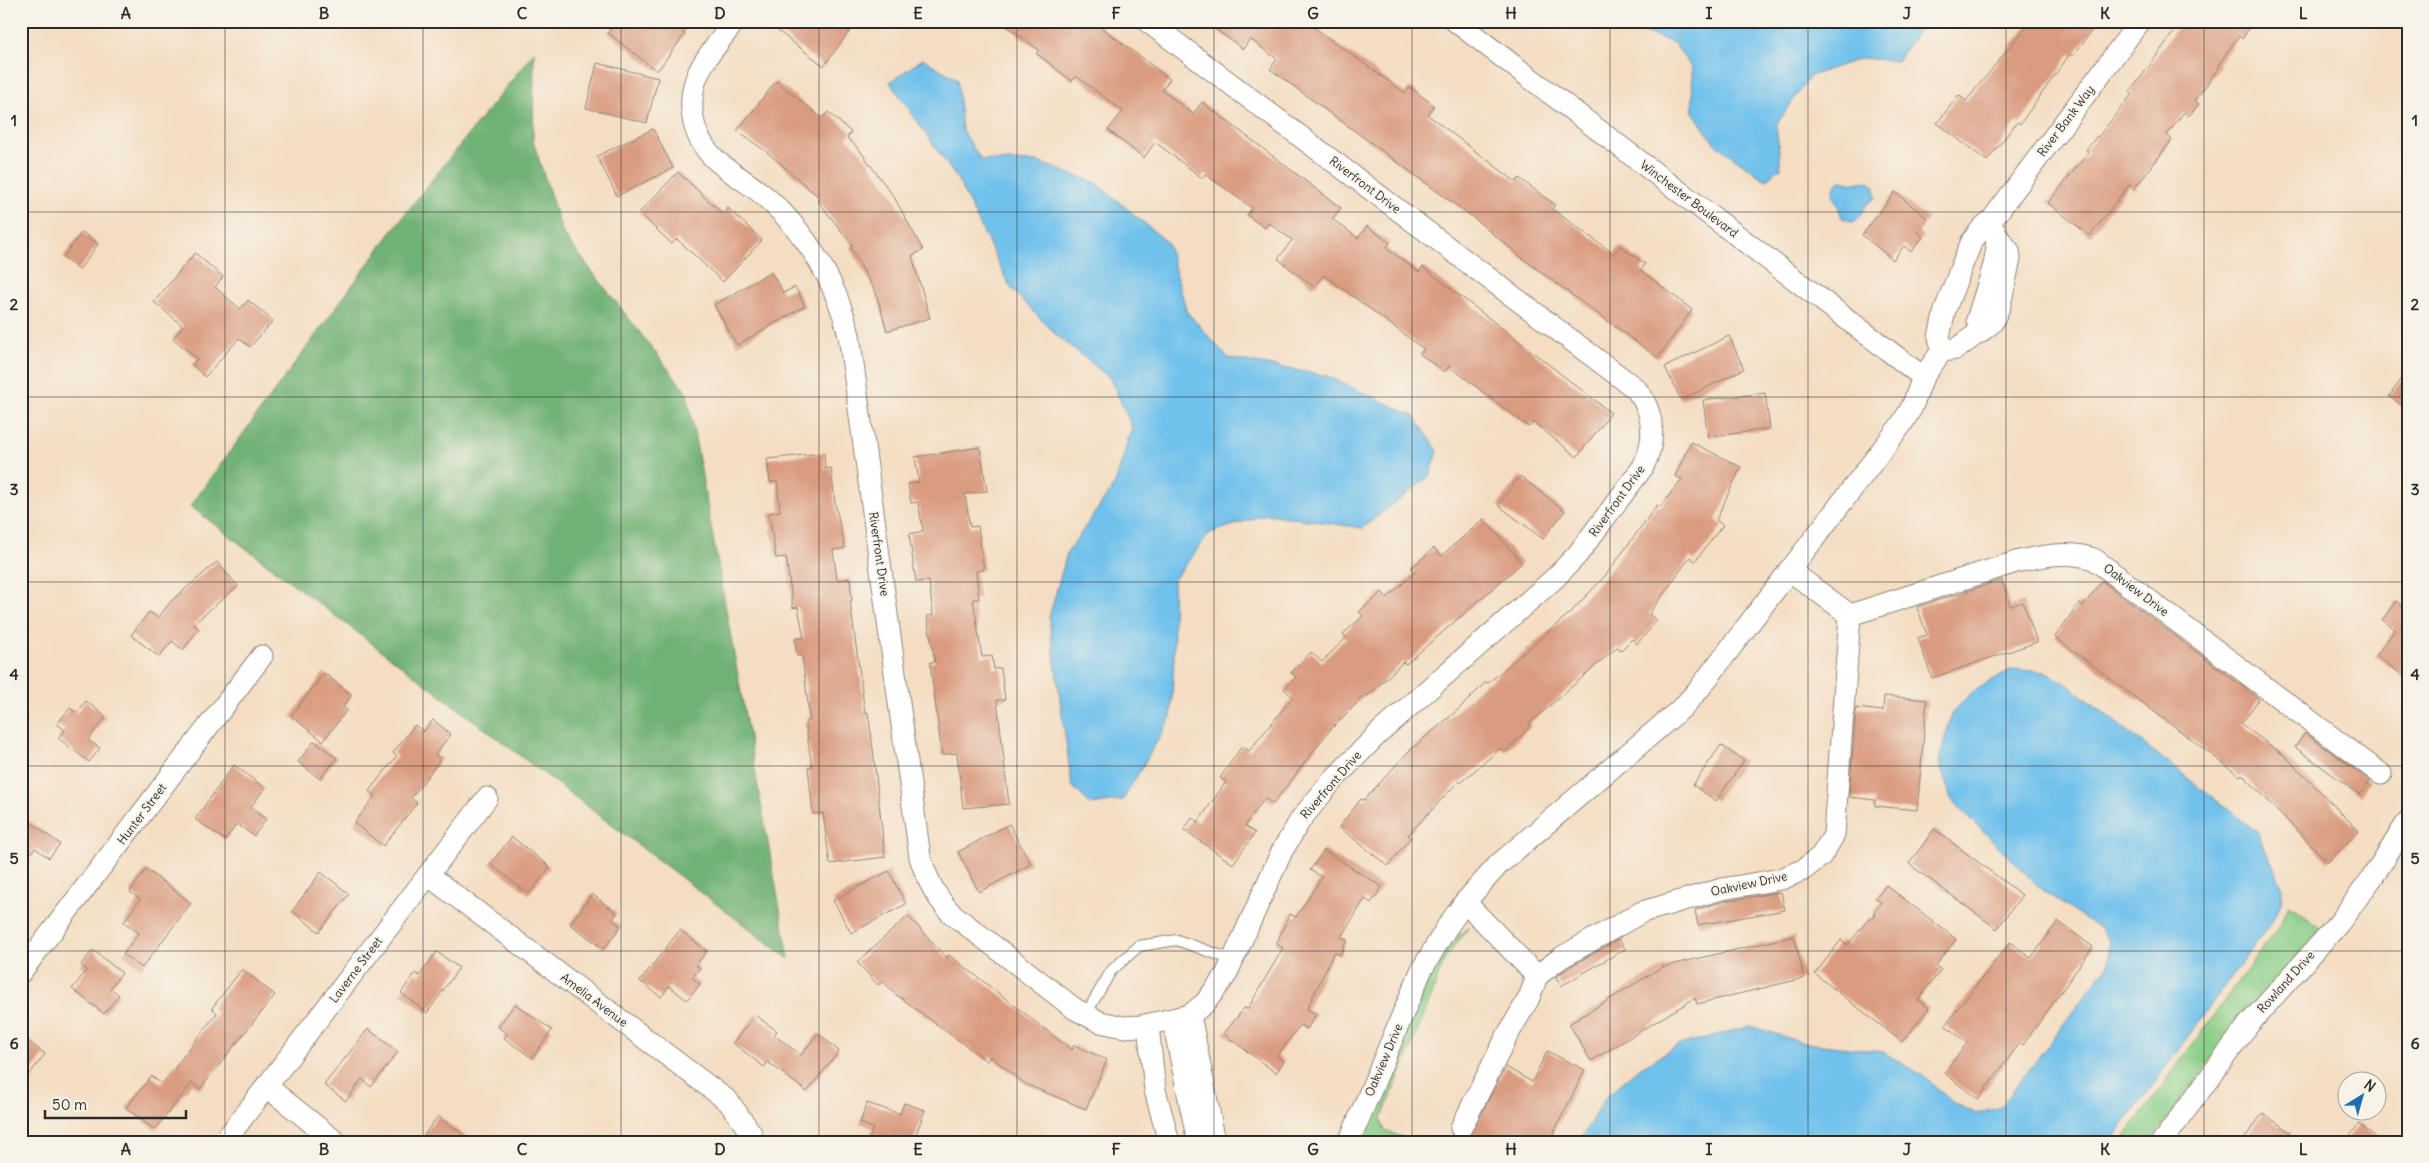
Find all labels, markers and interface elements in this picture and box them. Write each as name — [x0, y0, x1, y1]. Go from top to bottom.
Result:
text: A — [121, 3, 131, 23]
text: B — [319, 3, 330, 23]
text: C — [517, 3, 528, 23]
text: D — [714, 3, 726, 23]
text: E — [913, 3, 923, 23]
text: F — [1111, 3, 1121, 23]
text: G — [1307, 3, 1319, 23]
text: H — [1505, 3, 1517, 23]
text: I — [1706, 3, 1713, 23]
text: J — [1903, 3, 1912, 23]
text: K — [2100, 3, 2110, 23]
text: L — [2299, 3, 2308, 23]
street label: River Bank Way — [2034, 82, 2097, 159]
text: 1 — [11, 110, 17, 130]
text: 1 — [2412, 110, 2418, 130]
street label: Riverfront Drive — [1327, 153, 1404, 216]
street label: Winchester Boulevard — [1637, 157, 1741, 240]
text: 2 — [10, 294, 19, 314]
text: 2 — [2411, 294, 2420, 314]
street label: Riverfront Drive — [1586, 462, 1648, 540]
text: 3 — [9, 479, 19, 499]
text: 3 — [2410, 479, 2420, 499]
street label: Riverfront Drive — [866, 511, 893, 597]
street label: Oakview Drive — [2101, 560, 2172, 619]
text: 4 — [9, 664, 19, 684]
text: 4 — [2410, 664, 2420, 684]
street label: Riverfront Drive — [1297, 748, 1364, 822]
street label: Hunter Street — [114, 780, 169, 847]
text: 5 — [9, 848, 19, 868]
text: 5 — [2410, 848, 2420, 868]
street label: Oakview Drive — [1709, 868, 1789, 899]
street label: Laverne Street — [326, 934, 385, 1006]
street label: Rowland Drive — [2254, 947, 2317, 1016]
street label: Amelia Avenue — [558, 970, 631, 1030]
street label: Oakview Drive — [1361, 1021, 1406, 1099]
text: 6 — [9, 1033, 19, 1053]
text: 6 — [2410, 1033, 2420, 1053]
north arrow — [2336, 1070, 2386, 1120]
text: N — [2361, 1076, 2379, 1096]
scale bar — [45, 1088, 186, 1120]
text: 50 m — [52, 1095, 87, 1114]
text: A — [121, 1139, 131, 1159]
text: B — [319, 1139, 330, 1159]
text: C — [517, 1139, 528, 1159]
text: D — [714, 1139, 726, 1159]
text: E — [913, 1139, 923, 1159]
text: F — [1111, 1139, 1121, 1159]
text: G — [1307, 1139, 1319, 1159]
text: H — [1505, 1139, 1517, 1159]
text: I — [1706, 1139, 1713, 1159]
text: J — [1903, 1139, 1912, 1159]
text: K — [2100, 1139, 2110, 1159]
text: L — [2299, 1139, 2308, 1159]

